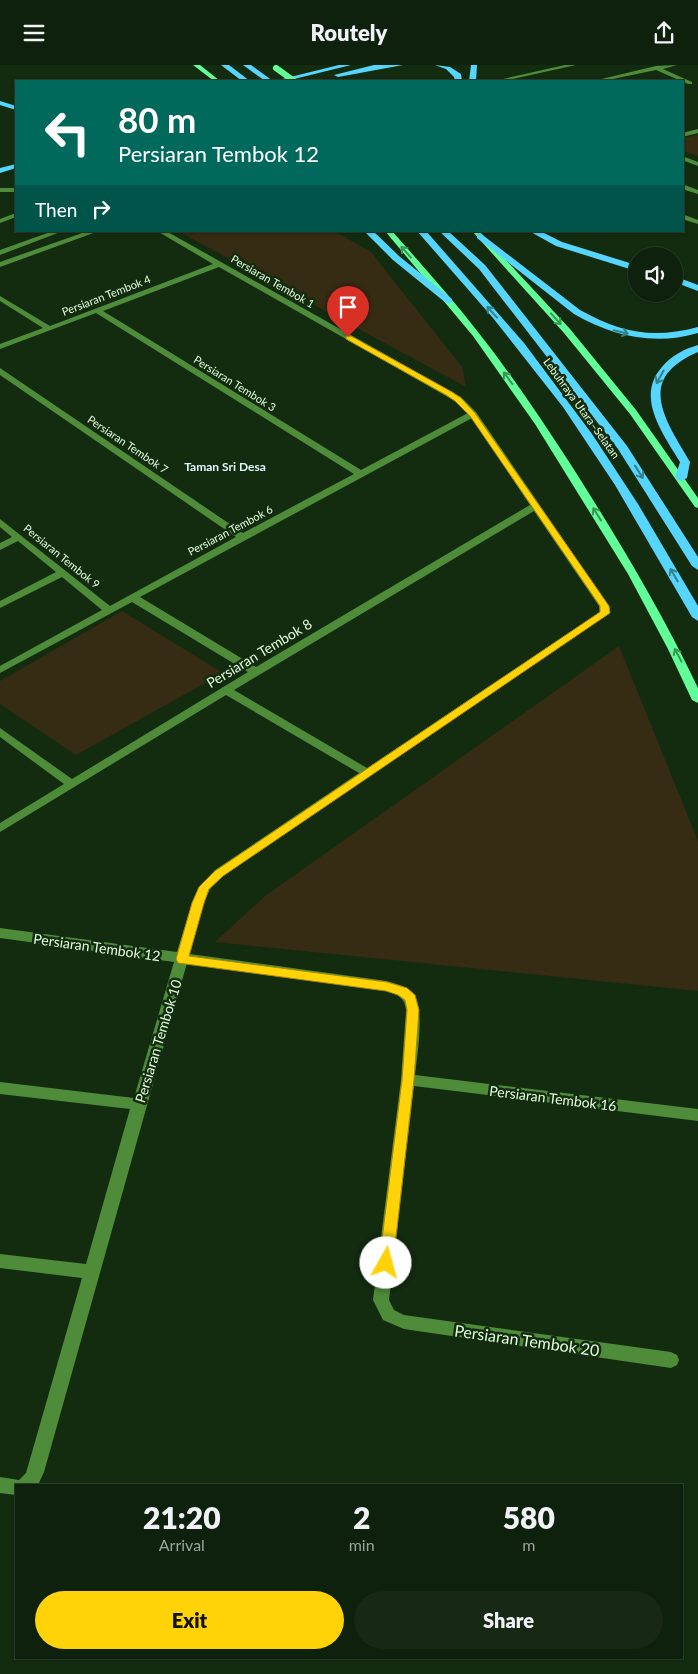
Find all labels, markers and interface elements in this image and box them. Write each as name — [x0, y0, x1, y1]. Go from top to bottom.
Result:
icon: menu — [20, 19, 48, 47]
text: Routely — [311, 19, 387, 46]
icon: share — [650, 19, 678, 47]
text: 80 m — [118, 98, 196, 140]
icon: left — [35, 100, 100, 165]
text: Persiaran Tembok 12 — [118, 140, 319, 167]
icon: right — [87, 195, 115, 223]
text: Then — [35, 198, 77, 221]
one-way arrow — [400, 246, 412, 259]
map controls — [628, 247, 683, 302]
button: sound — [628, 247, 683, 302]
street label: Persiaran Tembok 1 — [229, 252, 317, 310]
street label: Persiaran Tembok 4 — [60, 272, 153, 318]
pin — [327, 286, 369, 337]
icon: arrive — [334, 293, 362, 321]
one-way arrow — [486, 306, 498, 319]
one-way arrow — [550, 312, 561, 325]
one-way arrow — [612, 328, 628, 337]
street label: Persiaran Tembok 3 — [192, 353, 278, 413]
street label: Lebuhraya Utara–Selatan — [541, 355, 623, 461]
one-way arrow — [655, 369, 665, 383]
one-way arrow — [503, 372, 514, 385]
street label: Persiaran Tembok 7 — [85, 412, 171, 476]
district label: Taman Sri Desa — [184, 459, 266, 474]
one-way arrow — [634, 465, 644, 479]
street label: Persiaran Tembok 6 — [185, 502, 275, 558]
one-way arrow — [592, 508, 602, 522]
street label: Persiaran Tembok 9 — [21, 521, 103, 591]
one-way arrow — [668, 568, 678, 582]
street label: Persiaran Tembok 8 — [203, 615, 315, 691]
one-way arrow — [673, 648, 683, 663]
street label: Persiaran Tembok 12 — [32, 930, 162, 964]
street label: Persiaran Tembok 10 — [131, 977, 185, 1105]
street label: Persiaran Tembok 16 — [488, 1082, 618, 1114]
position arrow — [359, 1236, 411, 1288]
street label: Persiaran Tembok 20 — [453, 1320, 601, 1360]
text: 21:20 — [143, 1499, 221, 1535]
text: 2 — [353, 1499, 370, 1535]
text: 580 — [503, 1499, 555, 1535]
text: Arrival — [159, 1535, 205, 1554]
text: min — [349, 1535, 375, 1554]
text: m — [522, 1535, 535, 1554]
button: Exit — [35, 1591, 344, 1649]
button: Share — [354, 1591, 663, 1649]

